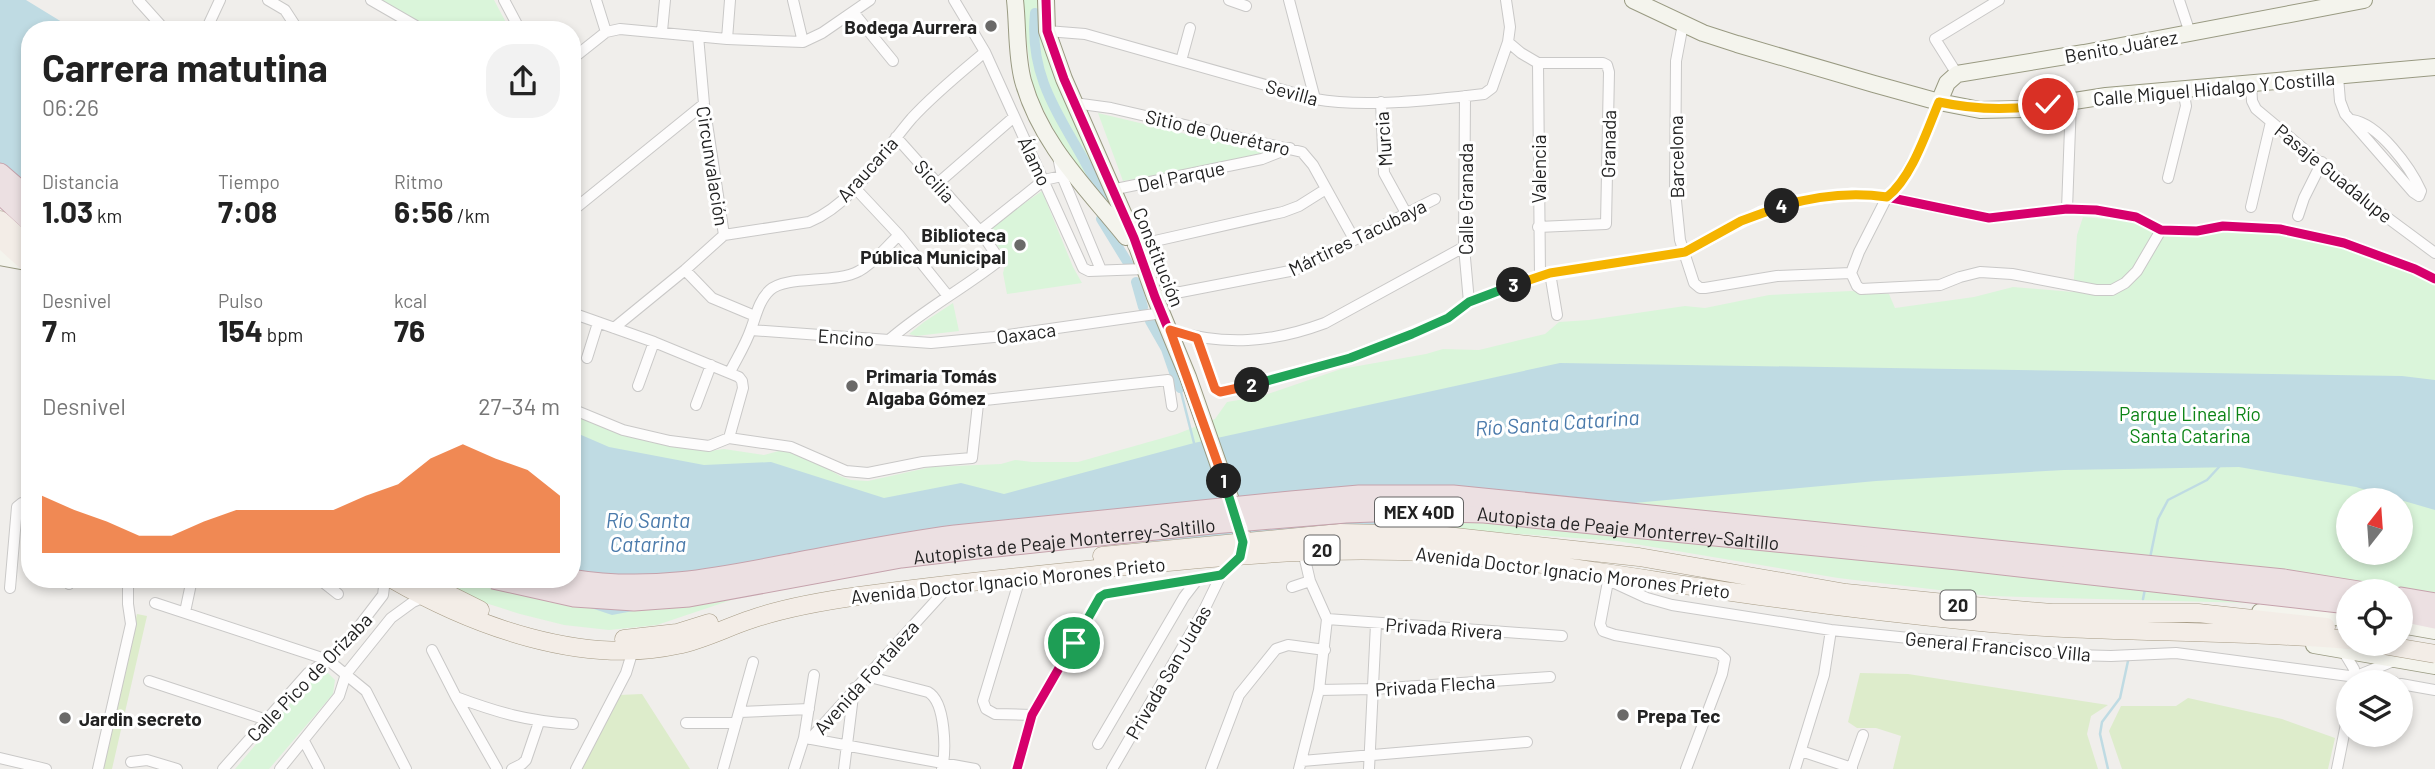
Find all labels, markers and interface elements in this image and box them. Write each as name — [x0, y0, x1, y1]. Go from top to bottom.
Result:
place label: Bodega Aurrera — [844, 15, 977, 38]
marker: Bodega Aurrera — [983, 18, 999, 34]
street label: Benito Juárez — [2063, 25, 2179, 67]
text: Carrera matutina — [42, 44, 328, 90]
button: share — [486, 44, 560, 118]
street label: Calle Miguel Hidalgo Y Costilla — [2092, 66, 2336, 110]
street label: Sevilla — [1263, 74, 1321, 110]
pin — [2018, 74, 2078, 134]
icon: check — [2029, 85, 2067, 123]
text: 06:26 — [42, 93, 99, 121]
street label: Circunvalación — [692, 104, 734, 228]
street label: Sitio de Querétaro — [1143, 104, 1293, 160]
street label: Granada — [1596, 110, 1620, 178]
street label: Murcia — [1370, 111, 1396, 167]
street label: Barcelona — [1664, 115, 1688, 199]
street label: Pasaje Guadalupe — [2270, 118, 2398, 228]
street label: Araucaria — [832, 132, 902, 206]
street label: Álamo — [1014, 133, 1056, 189]
street label: Valencia — [1527, 134, 1550, 204]
street label: Calle Granada — [1454, 143, 1477, 255]
street label: Sicilia — [910, 155, 960, 207]
street label: Del Parque — [1135, 156, 1227, 196]
text: Distancia — [42, 170, 119, 193]
text: Tiempo — [218, 170, 280, 193]
text: Ritmo — [394, 170, 443, 193]
pin: 4 — [1764, 188, 1800, 224]
text: 1.03 — [42, 193, 93, 229]
text: 7:08 — [218, 193, 277, 229]
text: 6:56 — [394, 193, 453, 229]
street label: Mártires Tacubaya — [1284, 194, 1430, 280]
text: 4 — [1776, 194, 1787, 217]
text: km — [93, 204, 122, 227]
text: /km — [453, 204, 490, 227]
street label: Constitución — [1129, 204, 1189, 310]
place label: Biblioteca Pública Municipal — [860, 223, 1006, 268]
marker: Biblioteca Pública Municipal — [1012, 237, 1028, 253]
pin: 3 — [1496, 268, 1532, 302]
text: 3 — [1508, 273, 1519, 296]
text: Desnivel — [42, 289, 111, 312]
text: Pulso — [218, 289, 263, 312]
text: kcal — [394, 289, 427, 312]
text: 7 — [42, 312, 57, 348]
text: 154 — [218, 312, 263, 348]
text: 76 — [394, 312, 425, 348]
street label: Oaxaca — [995, 317, 1057, 349]
text: m — [57, 323, 76, 346]
text: bpm — [263, 323, 303, 346]
street label: Encino — [817, 324, 875, 350]
place label: Primaria Tomás Algaba Gómez — [866, 364, 997, 409]
pin: 2 — [1234, 368, 1270, 402]
text: 2 — [1246, 373, 1257, 396]
marker: Primaria Tomás Algaba Gómez — [844, 378, 860, 394]
text: Desnivel — [42, 392, 126, 420]
text: 27–34 m — [478, 392, 560, 420]
park label: Parque Lineal Río Santa Catarina — [2119, 402, 2261, 447]
water label: Río Santa Catarina — [1474, 404, 1640, 440]
pin: 1 — [1206, 463, 1242, 498]
text: 1 — [1220, 469, 1227, 492]
north arrow — [2336, 488, 2413, 565]
map controls — [2336, 488, 2413, 747]
road number: MEX 40D — [1375, 498, 1463, 526]
street label: Autopista de Peaje Monterrey-Saltillo — [1477, 501, 1780, 554]
water label: Río Santa Catarina — [606, 507, 690, 556]
street label: Autopista de Peaje Monterrey-Saltillo — [912, 512, 1216, 568]
road number: 20 — [1304, 536, 1340, 564]
street label: Avenida Doctor Ignacio Morones Prieto — [1415, 541, 1731, 603]
street label: Avenida Doctor Ignacio Morones Prieto — [849, 552, 1167, 608]
button: locate — [2336, 579, 2413, 656]
road number: 20 — [1940, 590, 1976, 620]
street label: Privada San Judas — [1120, 601, 1216, 743]
street label: Calle Pico de Orizaba — [242, 608, 376, 746]
street label: Privada Rivera — [1385, 612, 1503, 644]
pin — [1044, 613, 1104, 673]
street label: Avenida Fortaleza — [809, 615, 923, 739]
icon: arrive — [1055, 624, 1093, 662]
street label: General Francisco Villa — [1904, 626, 2092, 666]
street label: Privada Flecha — [1374, 669, 1496, 701]
button: layers — [2336, 670, 2413, 747]
place label: Prepa Tec — [1637, 704, 1720, 727]
place label: Jardin secreto — [79, 707, 202, 730]
marker: Prepa Tec — [1615, 707, 1631, 723]
marker: Jardin secreto — [57, 710, 73, 726]

